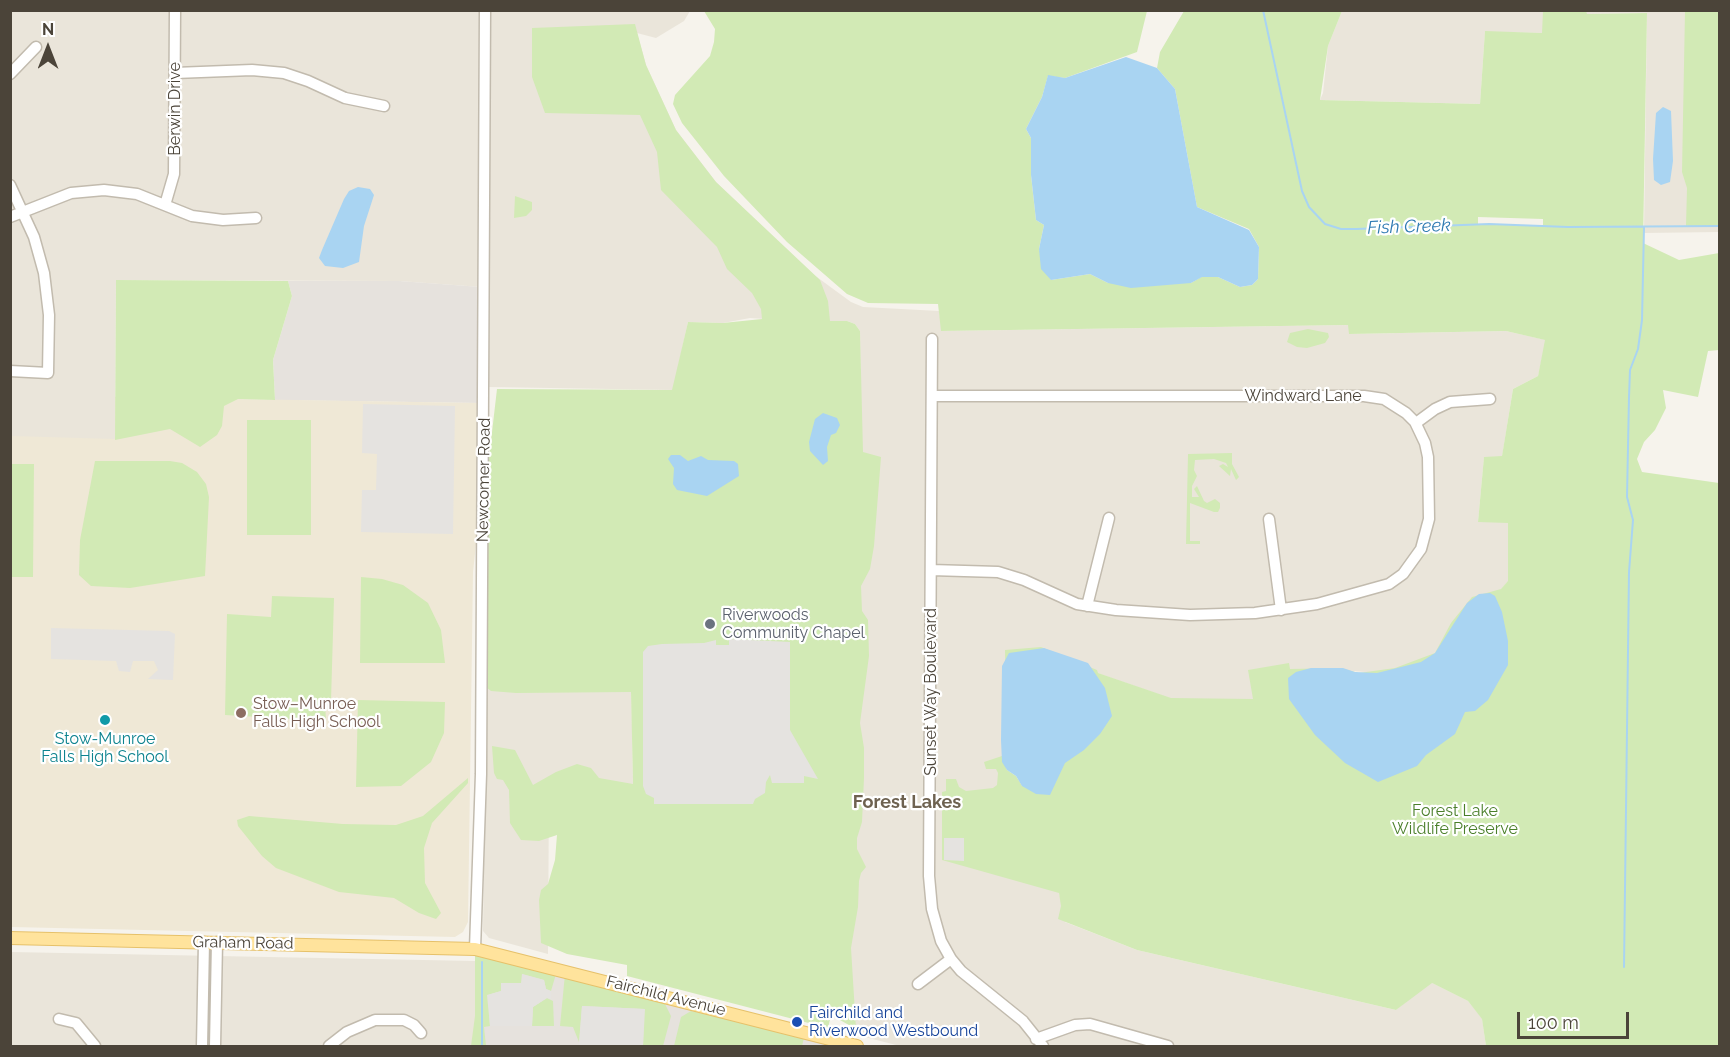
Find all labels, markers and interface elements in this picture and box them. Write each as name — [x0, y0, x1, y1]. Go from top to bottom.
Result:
north arrow — [18, 18, 78, 78]
text: N — [42, 20, 54, 39]
street label: Berwin Drive — [165, 62, 185, 156]
water label: Fish Creek — [1367, 215, 1451, 239]
street label: Windward Lane — [1244, 386, 1362, 406]
street label: Newcomer Road — [473, 418, 495, 542]
place label: Riverwoods Community Chapel — [722, 605, 865, 643]
street label: Sunset Way Boulevard — [921, 608, 941, 776]
marker: Riverwoods Community Chapel — [703, 617, 717, 631]
place label: Stow–Munroe Falls High School — [253, 694, 380, 732]
marker: Stow–Munroe Falls High School — [234, 706, 248, 720]
marker: Stow-Munroe Falls High School — [98, 713, 112, 727]
place label: Stow-Munroe Falls High School — [41, 729, 169, 767]
district label: Forest Lakes — [853, 792, 961, 814]
park label: Forest Lake Wildlife Preserve — [1392, 801, 1518, 839]
street label: Graham Road — [192, 933, 294, 953]
street label: Fairchild Avenue — [604, 972, 728, 1020]
scale bar — [1520, 1000, 1632, 1038]
place label: Fairchild and Riverwood Westbound — [809, 1003, 978, 1041]
text: 100 m — [1528, 1012, 1579, 1033]
marker: Fairchild and Riverwood Westbound — [790, 1015, 804, 1029]

